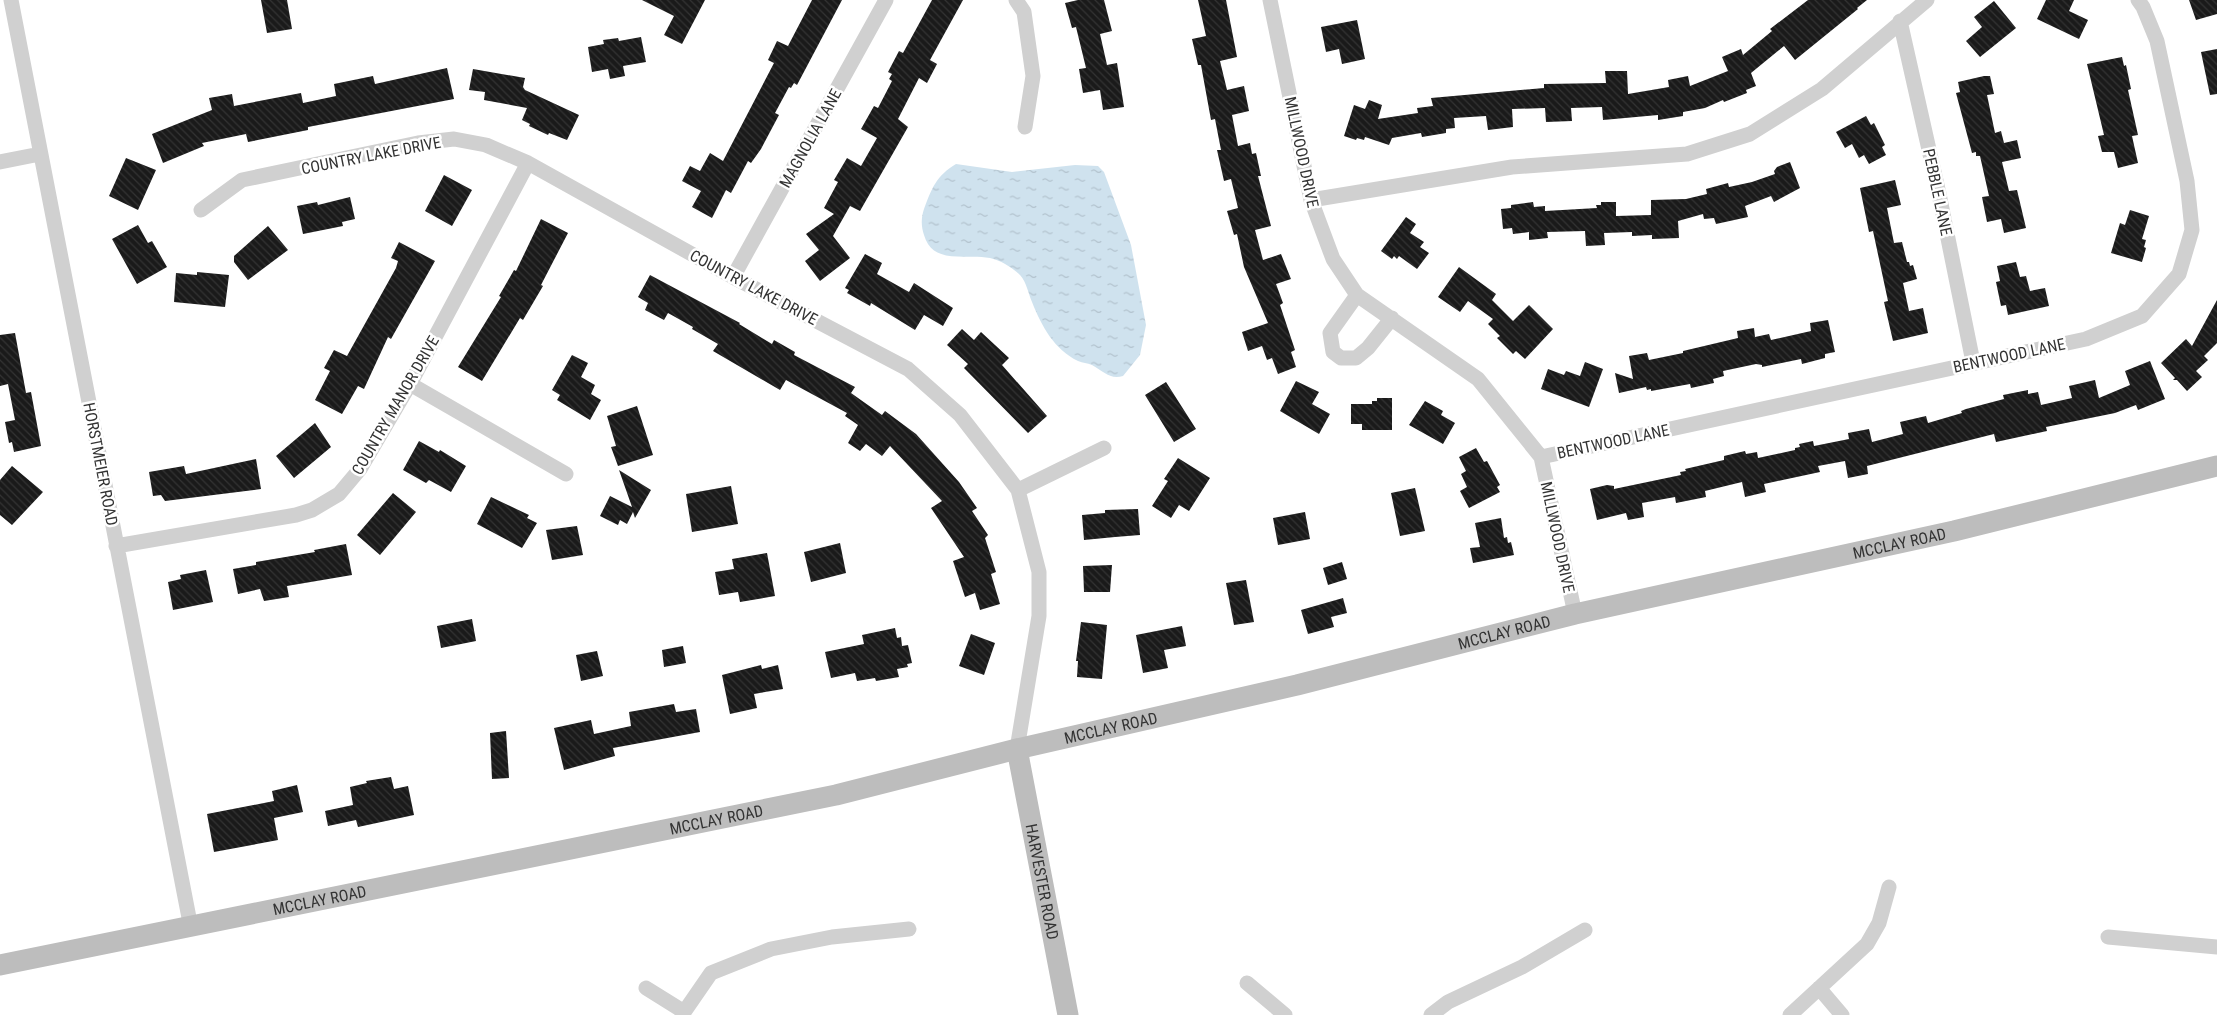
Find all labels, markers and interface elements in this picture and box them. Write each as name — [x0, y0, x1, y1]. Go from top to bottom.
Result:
street label: MAGNOLIA LANE — [775, 86, 845, 191]
street label: MILLWOOD DRIVE — [1280, 95, 1323, 209]
street label: COUNTRY LAKE DRIVE — [300, 133, 443, 178]
street label: PEBBLE LANE — [1919, 147, 1956, 237]
street label: COUNTRY LAKE DRIVE — [687, 246, 821, 329]
street label: COUNTRY MANOR DRIVE — [348, 332, 443, 478]
street label: BENTWOOD LANE — [1951, 334, 2067, 377]
street label: HORSTMEIER ROAD — [79, 401, 122, 527]
street label: BENTWOOD LANE — [1555, 420, 1671, 463]
street label: MILLWOOD DRIVE — [1536, 480, 1579, 594]
street label: MCCLAY ROAD — [1851, 524, 1948, 563]
street label: MCCLAY ROAD — [1456, 612, 1553, 653]
street label: MCCLAY ROAD — [1062, 708, 1159, 748]
street label: MCCLAY ROAD — [668, 801, 765, 839]
street label: HARVESTER ROAD — [1022, 822, 1062, 941]
street label: MCCLAY ROAD — [271, 882, 368, 919]

